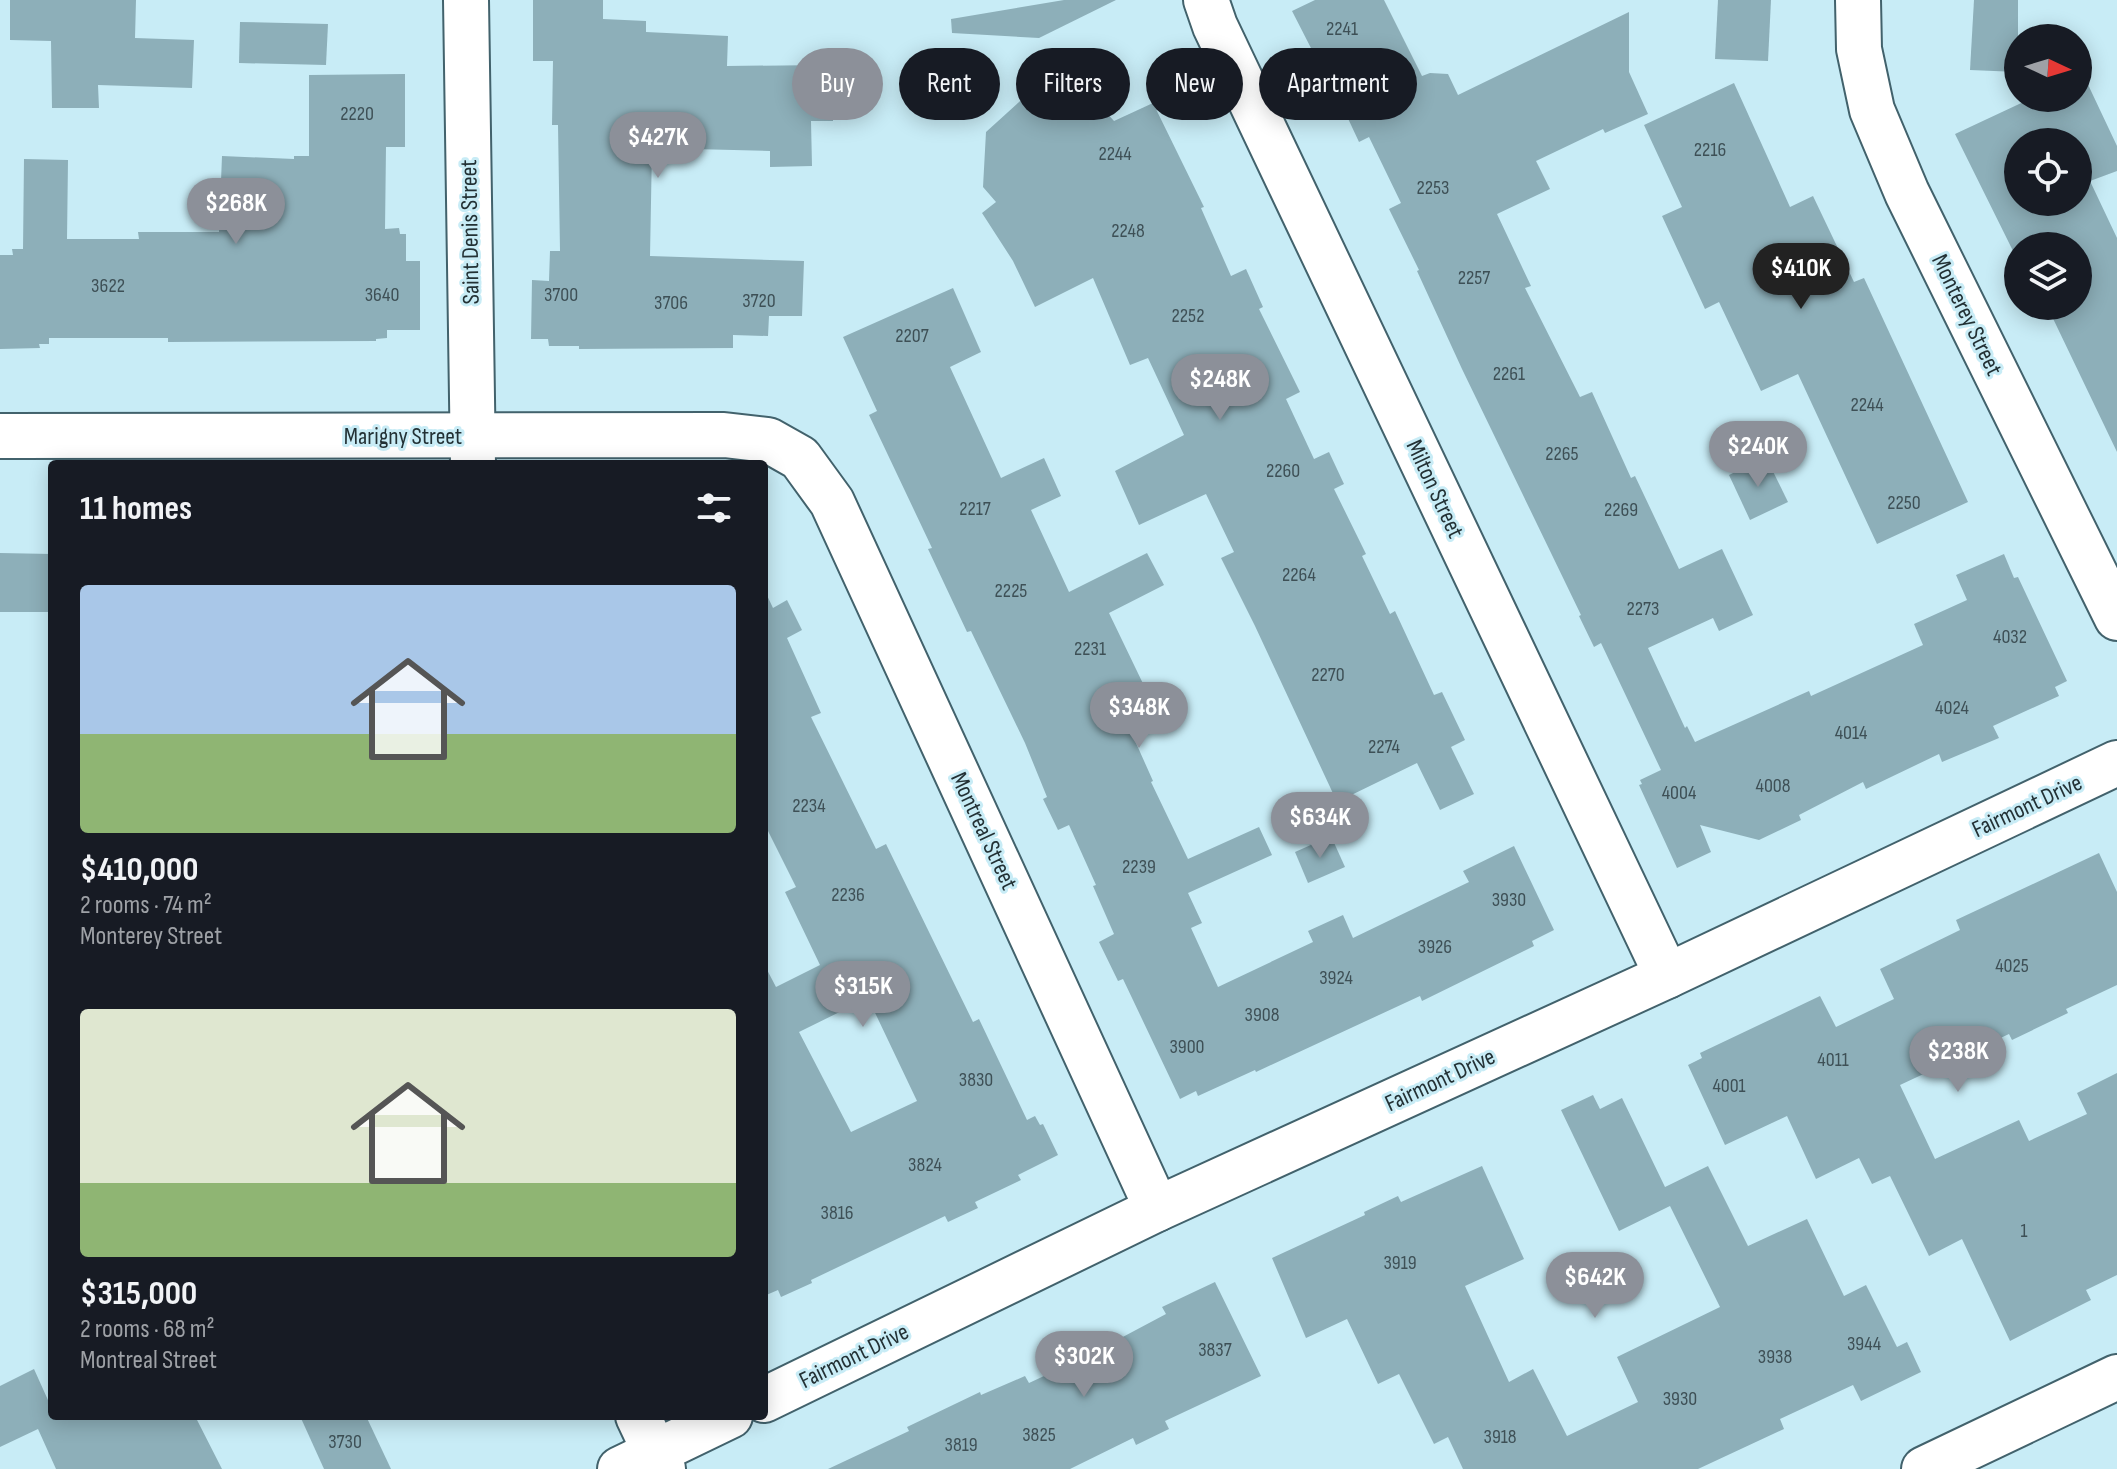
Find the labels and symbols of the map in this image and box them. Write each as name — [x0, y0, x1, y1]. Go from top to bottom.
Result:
house number: 2241 — [1326, 17, 1358, 41]
north arrow — [2004, 24, 2092, 112]
house number: 2220 — [340, 102, 374, 126]
pin: $427K — [602, 112, 714, 180]
house number: 2216 — [1694, 138, 1726, 162]
house number: 2244 — [1098, 142, 1132, 166]
street label: Saint Denis Street — [454, 159, 486, 305]
house number: 2253 — [1417, 176, 1449, 200]
pin: $268K — [180, 178, 292, 246]
house number: 2248 — [1111, 219, 1145, 243]
pin: $410K — [1745, 243, 1857, 311]
street label: Monterey Street — [1925, 250, 2009, 380]
house number: 2257 — [1458, 266, 1490, 290]
house number: 3622 — [91, 274, 125, 298]
house number: 3640 — [365, 283, 399, 307]
house number: 3700 — [544, 283, 578, 307]
house number: 3720 — [742, 289, 776, 313]
house number: 3706 — [654, 291, 688, 315]
house number: 2252 — [1172, 304, 1204, 328]
house number: 2207 — [895, 324, 929, 348]
pin: $248K — [1164, 354, 1276, 422]
house number: 2261 — [1493, 362, 1525, 386]
house number: 2244 — [1850, 393, 1884, 417]
pin: $240K — [1702, 421, 1814, 489]
street label: Marigny Street — [344, 422, 462, 451]
street label: Milton Street — [1400, 435, 1470, 543]
house number: 2265 — [1545, 442, 1579, 466]
house number: 2260 — [1266, 459, 1300, 483]
house number: 2250 — [1887, 491, 1921, 515]
house number: 2217 — [959, 497, 991, 521]
house number: 2269 — [1604, 498, 1638, 522]
house number: 2264 — [1282, 563, 1316, 587]
house number: 2225 — [995, 579, 1027, 603]
house number: 2273 — [1627, 597, 1659, 621]
house number: 4032 — [1993, 625, 2027, 649]
house number: 2231 — [1074, 637, 1106, 661]
house number: 2270 — [1311, 663, 1345, 687]
pin: $348K — [1083, 682, 1195, 750]
house number: 4024 — [1935, 696, 1969, 720]
house number: 4014 — [1835, 721, 1867, 745]
house number: 2274 — [1368, 735, 1400, 759]
street label: Montreal Street — [944, 768, 1024, 894]
street label: Fairmont Drive — [1967, 768, 2087, 844]
house number: 4008 — [1756, 774, 1790, 798]
house number: 4004 — [1662, 781, 1696, 805]
pin: $634K — [1264, 792, 1376, 860]
house number: 2234 — [792, 794, 826, 818]
house number: 2239 — [1122, 855, 1156, 879]
house number: 2236 — [831, 883, 865, 907]
house number: 3930 — [1492, 888, 1526, 912]
house number: 3926 — [1418, 935, 1452, 959]
house number: 4025 — [1995, 954, 2029, 978]
pin: $315K — [807, 961, 919, 1029]
house number: 3924 — [1319, 966, 1353, 990]
house number: 3908 — [1245, 1003, 1279, 1027]
pin: $238K — [1902, 1026, 2014, 1094]
house number: 3900 — [1169, 1035, 1205, 1059]
street label: Fairmont Drive — [1380, 1042, 1500, 1118]
house number: 4011 — [1817, 1048, 1849, 1072]
house number: 3830 — [959, 1068, 993, 1092]
house number: 4001 — [1712, 1074, 1746, 1098]
house number: 3824 — [908, 1153, 942, 1177]
house number: 3816 — [821, 1201, 853, 1225]
house number: 1 — [2021, 1219, 2028, 1243]
house number: 3919 — [1383, 1251, 1417, 1275]
pin: $642K — [1539, 1252, 1651, 1320]
street label: Fairmont Drive — [795, 1317, 913, 1395]
pin: $302K — [1028, 1331, 1140, 1399]
house number: 3944 — [1847, 1332, 1881, 1356]
house number: 3837 — [1198, 1338, 1232, 1362]
house number: 3938 — [1758, 1345, 1792, 1369]
house number: 3930 — [1663, 1387, 1697, 1411]
house number: 3825 — [1022, 1423, 1056, 1447]
house number: 3918 — [1484, 1425, 1517, 1449]
house number: 3730 — [328, 1430, 362, 1454]
house number: 3819 — [945, 1433, 978, 1457]

